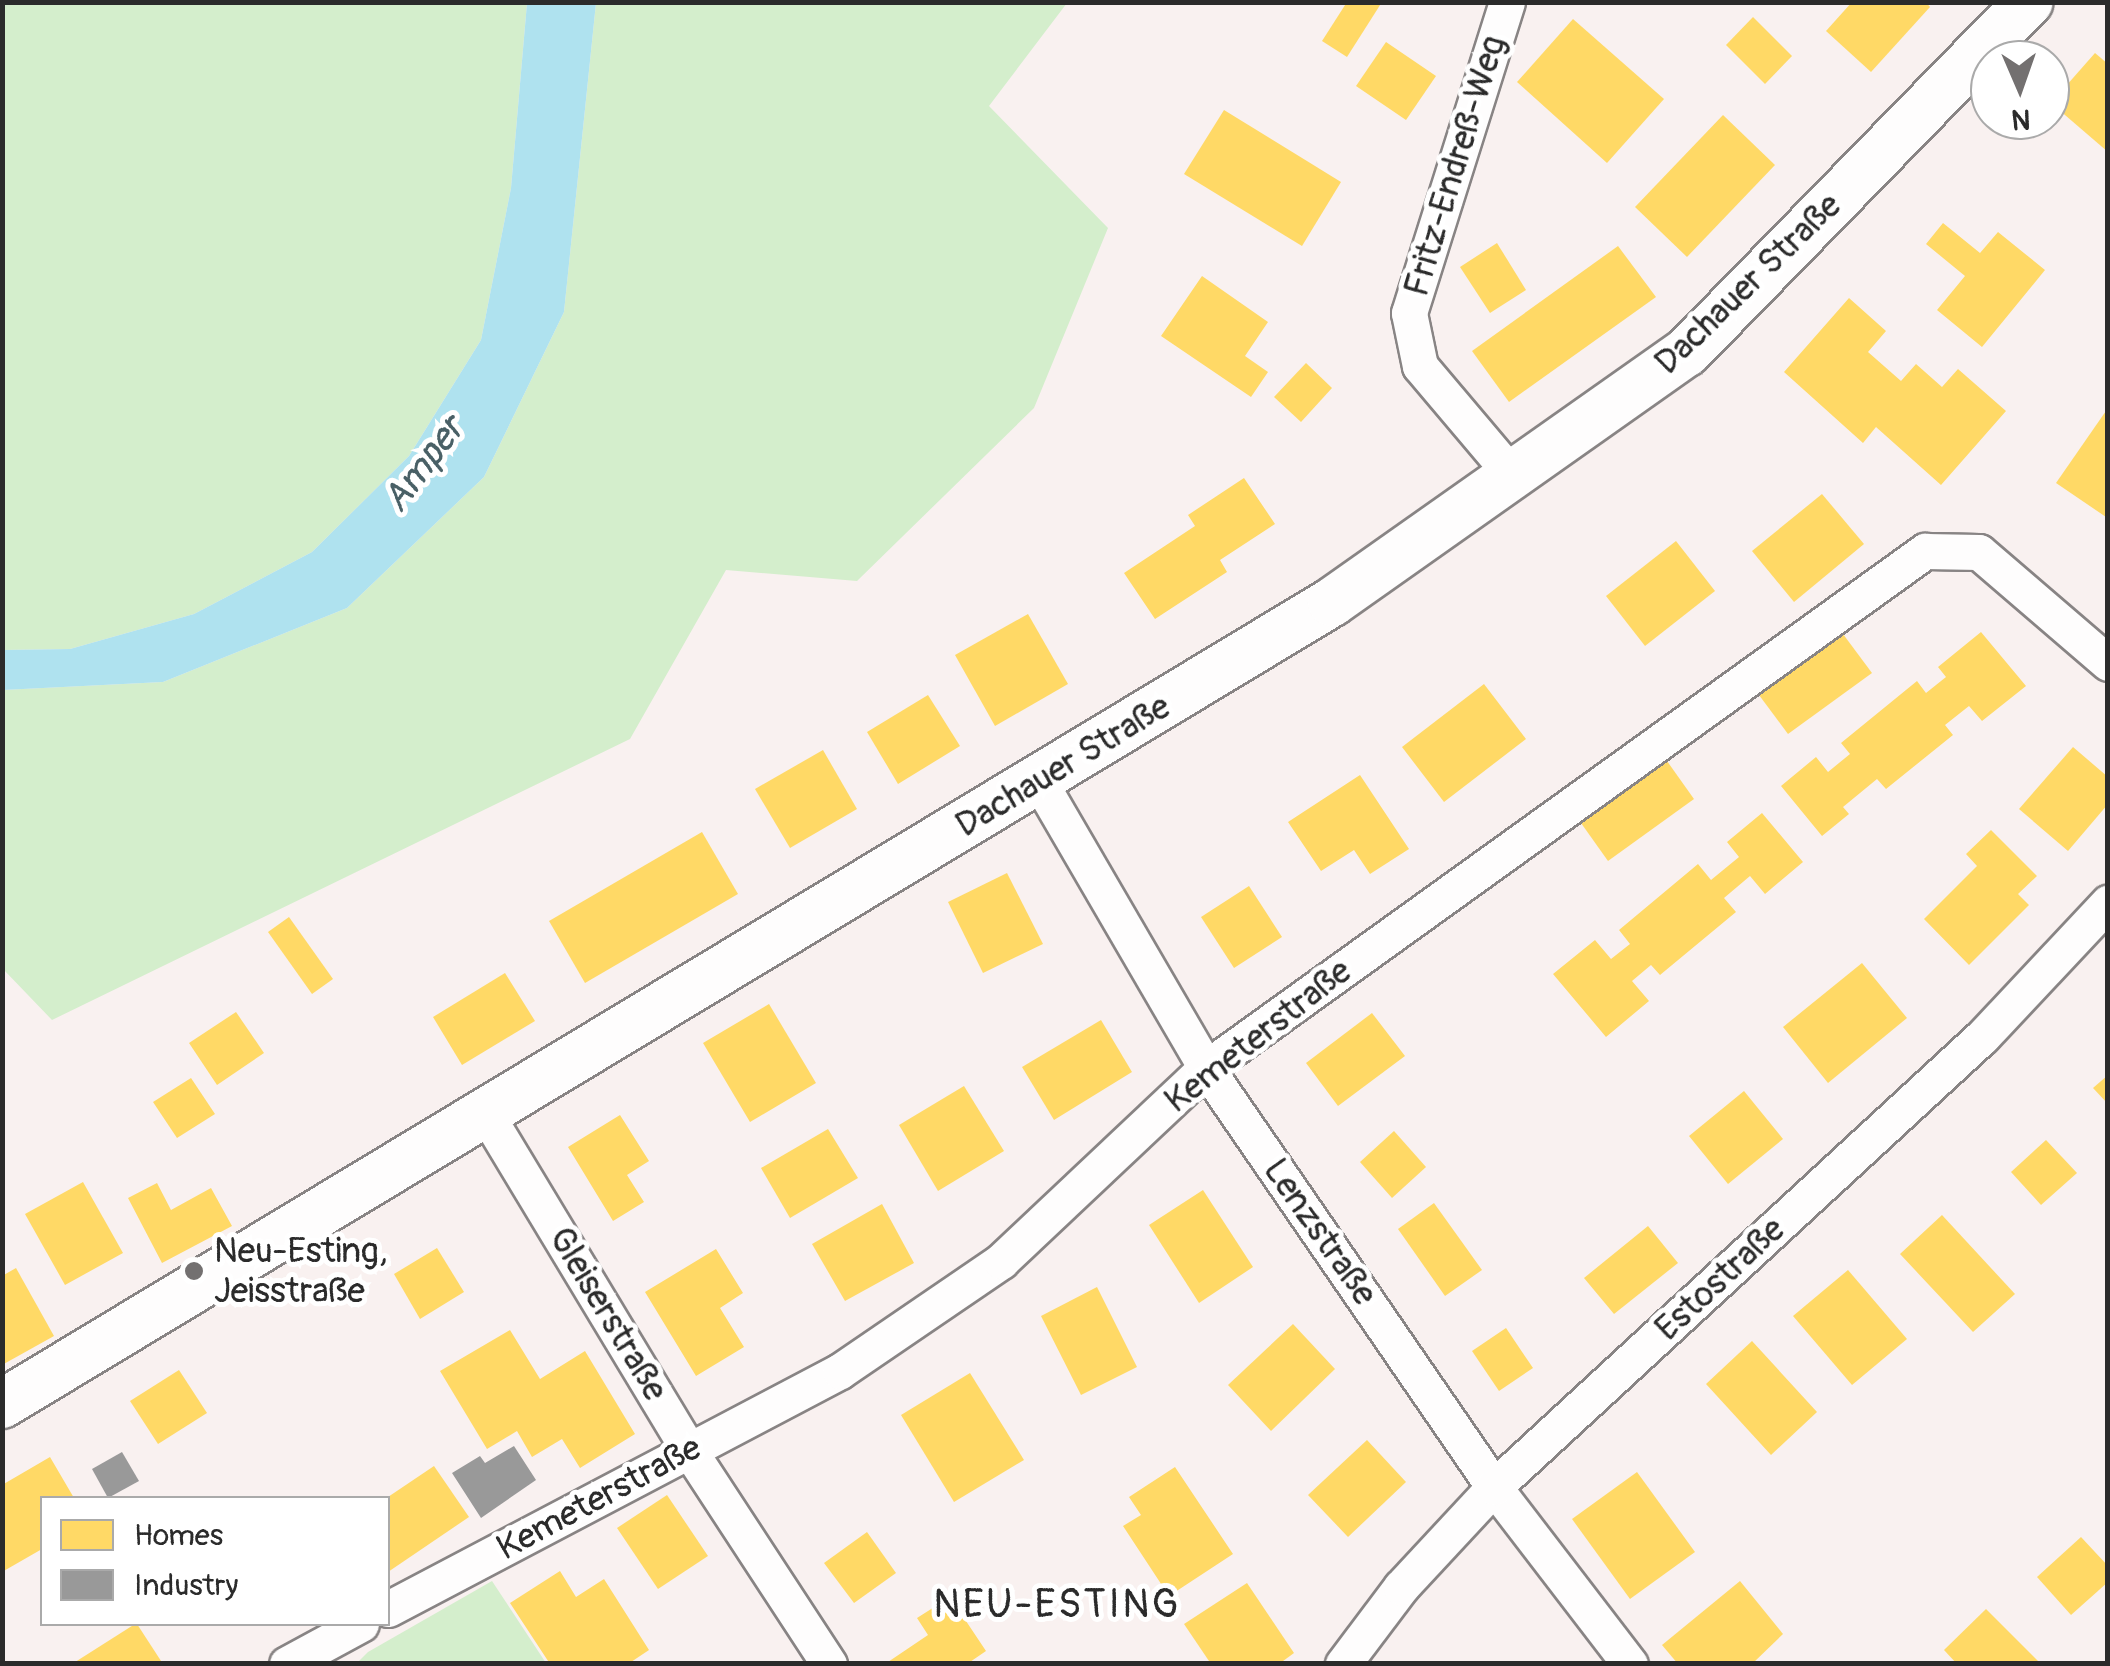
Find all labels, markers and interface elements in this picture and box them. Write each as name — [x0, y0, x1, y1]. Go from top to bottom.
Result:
street label: Fritz-Endreß-Weg — [1395, 31, 1515, 301]
north arrow — [1970, 40, 2070, 140]
text: N — [2011, 101, 2031, 136]
street label: Dachauer Straße — [1646, 185, 1850, 383]
water label: Amper — [373, 408, 475, 522]
street label: Dachauer Straße — [948, 686, 1178, 846]
street label: Kemeterstraße — [1156, 950, 1360, 1122]
street label: Lenzstraße — [1254, 1151, 1386, 1313]
street label: Estostraße — [1647, 1209, 1793, 1349]
street label: Gleiserstraße — [540, 1220, 676, 1408]
place label: Neu-Esting, Jeisstraße — [214, 1230, 388, 1312]
marker: Neu-Esting, Jeisstraße — [183, 1260, 205, 1282]
street label: Kemeterstraße — [490, 1427, 708, 1569]
legend — [40, 1496, 390, 1626]
text: Homes — [134, 1517, 223, 1554]
text: Industry — [134, 1567, 238, 1604]
district label: NEU-ESTING — [933, 1581, 1181, 1629]

